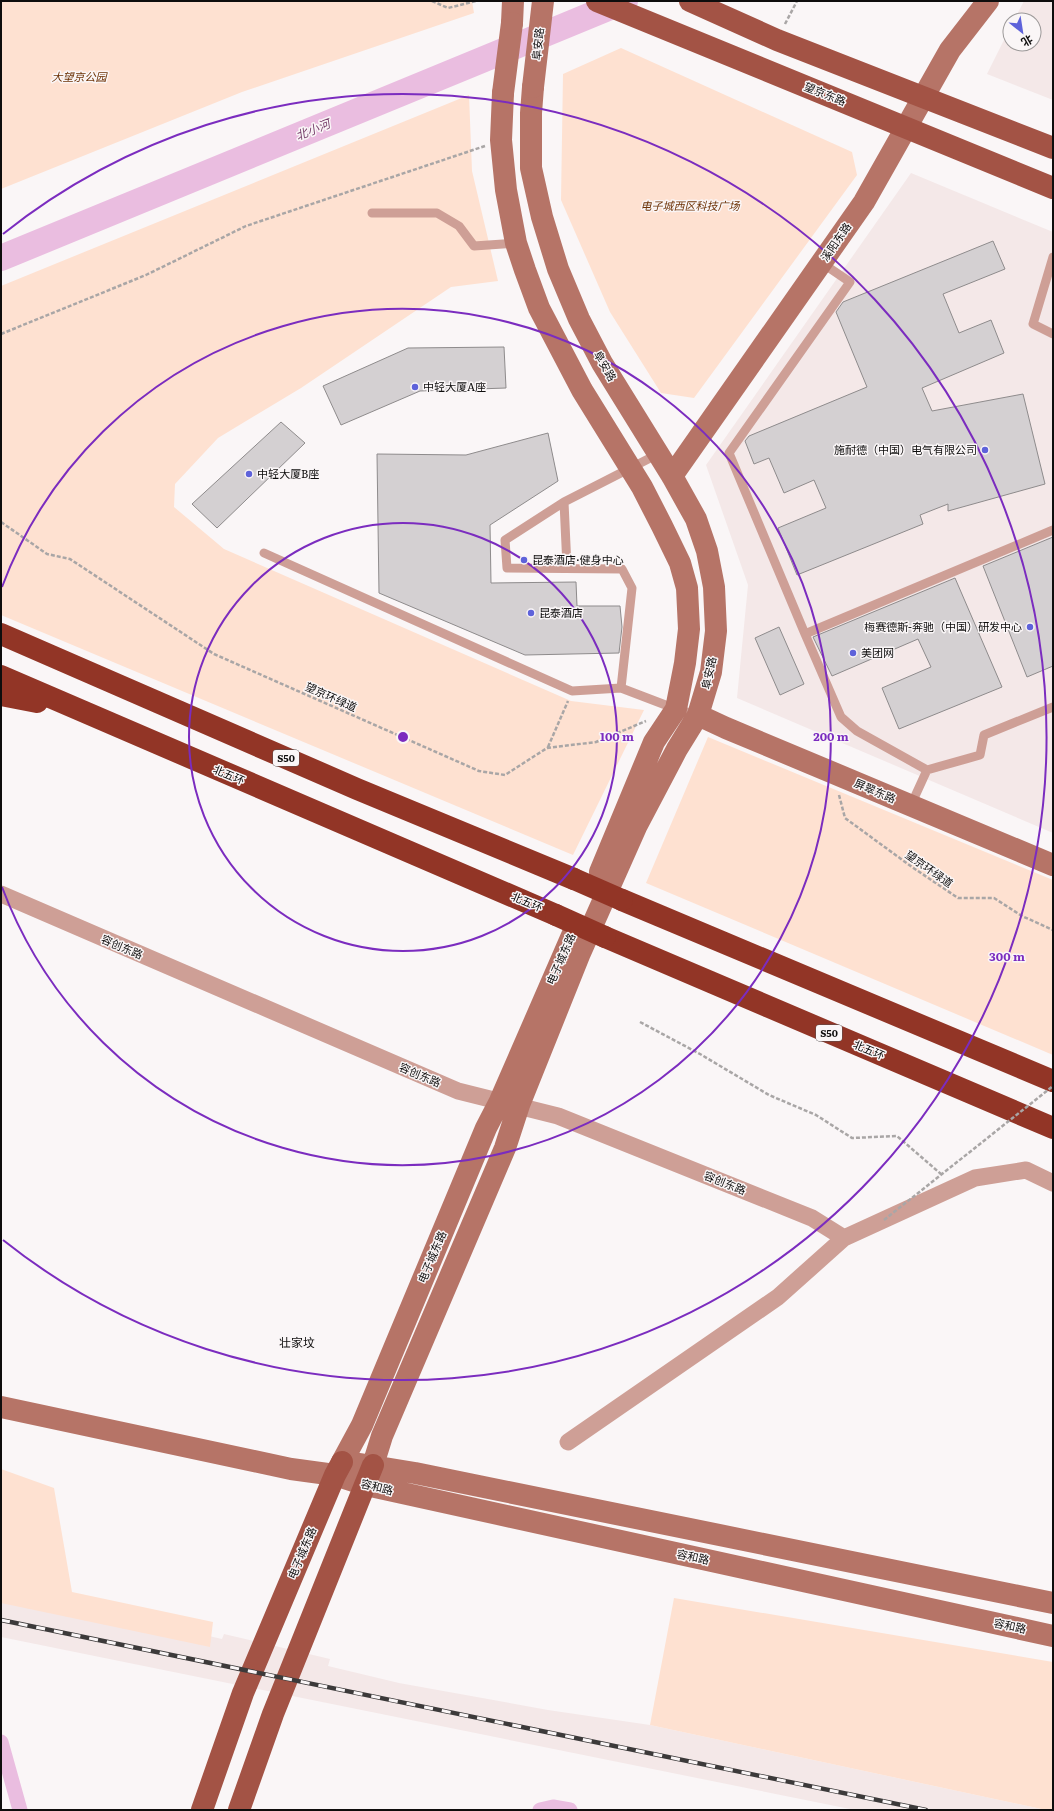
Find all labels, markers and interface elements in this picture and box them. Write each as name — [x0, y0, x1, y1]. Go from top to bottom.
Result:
north arrow — [1002, 12, 1042, 52]
street label: 阜安路 — [527, 27, 547, 61]
text: 北 — [1019, 32, 1036, 51]
park label: 大望京公园 — [52, 68, 108, 84]
street label: 望京东路 — [802, 77, 849, 109]
water label: 北小河 — [293, 113, 335, 144]
park label: 电子城西区科技广场 — [641, 197, 740, 213]
street label: 溪阳东路 — [816, 219, 854, 264]
street label: 阜安路 — [591, 347, 621, 384]
place label: 中轻大厦A座 — [423, 378, 486, 394]
marker: 中轻大厦A座 — [410, 382, 420, 392]
place label: 施耐德（中国）电气有限公司 — [834, 441, 977, 457]
marker: 施耐德（中国）电气有限公司 — [980, 445, 990, 455]
place label: 中轻大厦B座 — [257, 465, 319, 481]
marker: 中轻大厦B座 — [244, 469, 254, 479]
place label: 昆泰酒店·健身中心 — [532, 551, 624, 567]
marker: 昆泰酒店·健身中心 — [519, 555, 529, 565]
place label: 昆泰酒店 — [539, 604, 583, 620]
marker: 昆泰酒店 — [526, 608, 536, 618]
place label: 梅赛德斯-奔驰（中国）研发中心 — [864, 618, 1022, 634]
marker: 梅赛德斯-奔驰（中国）研发中心 — [1025, 622, 1035, 632]
place label: 美团网 — [861, 644, 894, 660]
marker: 美团网 — [848, 648, 858, 658]
street label: 阜安路 — [697, 655, 719, 691]
street label: 望京环绿道 — [303, 678, 360, 715]
text: 100 m — [600, 727, 634, 745]
text: 200 m — [813, 727, 849, 745]
centre of rings — [396, 730, 410, 744]
road number: S50 — [273, 750, 299, 766]
street label: 北五环 — [211, 760, 248, 788]
street label: 屏翠东路 — [852, 774, 899, 806]
street label: 望京环绿道 — [902, 846, 957, 891]
street label: 北五环 — [509, 887, 546, 915]
street label: 容创东路 — [99, 930, 146, 962]
street label: 电子城东路 — [542, 930, 579, 987]
text: 300 m — [989, 947, 1025, 965]
road number: S50 — [816, 1025, 842, 1041]
street label: 北五环 — [851, 1035, 888, 1063]
street label: 容创东路 — [397, 1058, 444, 1090]
street label: 容创东路 — [702, 1166, 749, 1198]
street label: 电子城东路 — [413, 1228, 449, 1285]
district label: 壮家坟 — [279, 1333, 315, 1351]
street label: 容和路 — [359, 1474, 395, 1498]
street label: 电子城东路 — [283, 1524, 319, 1581]
street label: 容和路 — [675, 1545, 711, 1567]
street label: 容和路 — [992, 1614, 1028, 1636]

